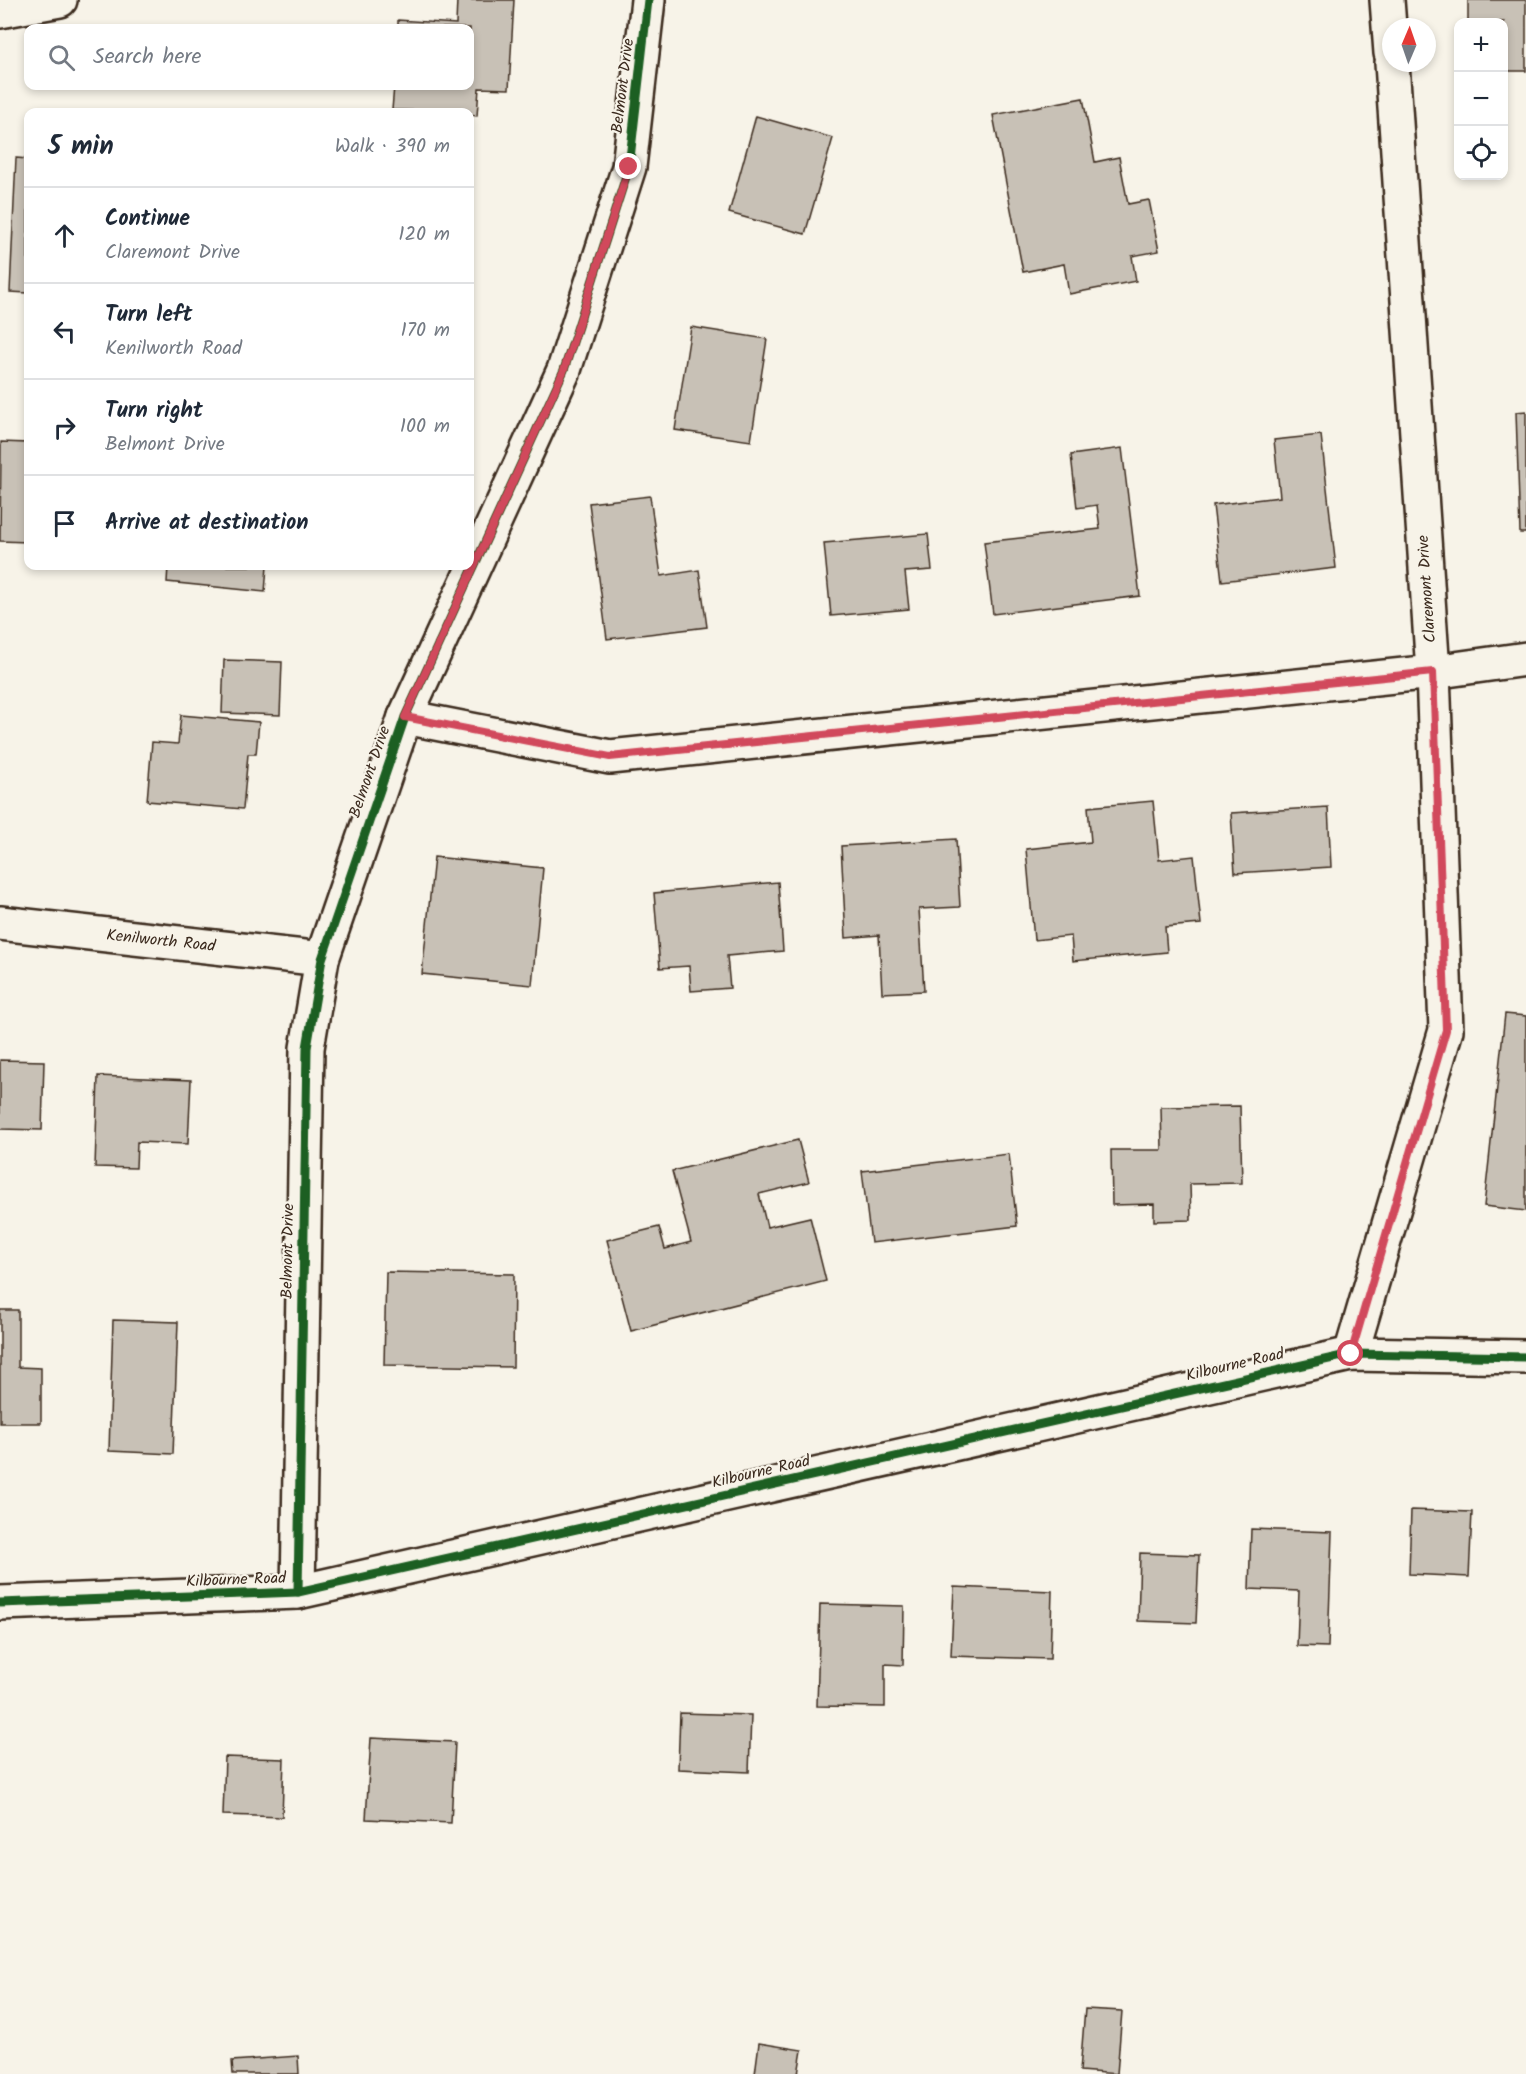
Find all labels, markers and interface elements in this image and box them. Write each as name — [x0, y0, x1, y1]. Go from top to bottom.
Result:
north arrow — [1382, 18, 1436, 72]
map controls — [1454, 18, 1508, 180]
button: + — [1454, 18, 1508, 72]
search box — [24, 24, 474, 90]
street label: Belmont Drive — [605, 37, 641, 135]
text: Search here — [93, 40, 201, 75]
icon: search — [45, 41, 78, 74]
button: − — [1454, 72, 1508, 126]
text: 5 min — [48, 126, 114, 168]
button: locate — [1454, 126, 1508, 180]
text: Walk · 390 m — [335, 131, 450, 163]
route end — [615, 153, 641, 179]
text: Continue — [105, 202, 190, 237]
icon: ahead — [48, 219, 81, 252]
text: 120 m — [398, 219, 450, 251]
text: Claremont Drive — [105, 237, 240, 269]
text: Turn left — [105, 298, 192, 333]
icon: left — [48, 315, 81, 348]
text: 170 m — [401, 315, 450, 347]
text: Kenilworth Road — [105, 333, 242, 365]
text: Turn right — [105, 394, 203, 429]
icon: right — [48, 411, 81, 444]
text: 100 m — [400, 411, 450, 443]
text: Belmont Drive — [105, 429, 225, 461]
text: Arrive at destination — [105, 506, 308, 541]
icon: arrive — [48, 507, 81, 540]
street label: Claremont Drive — [1411, 534, 1443, 644]
street label: Belmont Drive — [343, 723, 397, 821]
street label: Kenilworth Road — [105, 923, 218, 959]
street label: Belmont Drive — [275, 1203, 301, 1299]
route start — [1337, 1340, 1363, 1366]
street label: Kilbourne Road — [1183, 1341, 1288, 1388]
street label: Kilbourne Road — [709, 1448, 814, 1495]
street label: Kilbourne Road — [186, 1566, 287, 1594]

